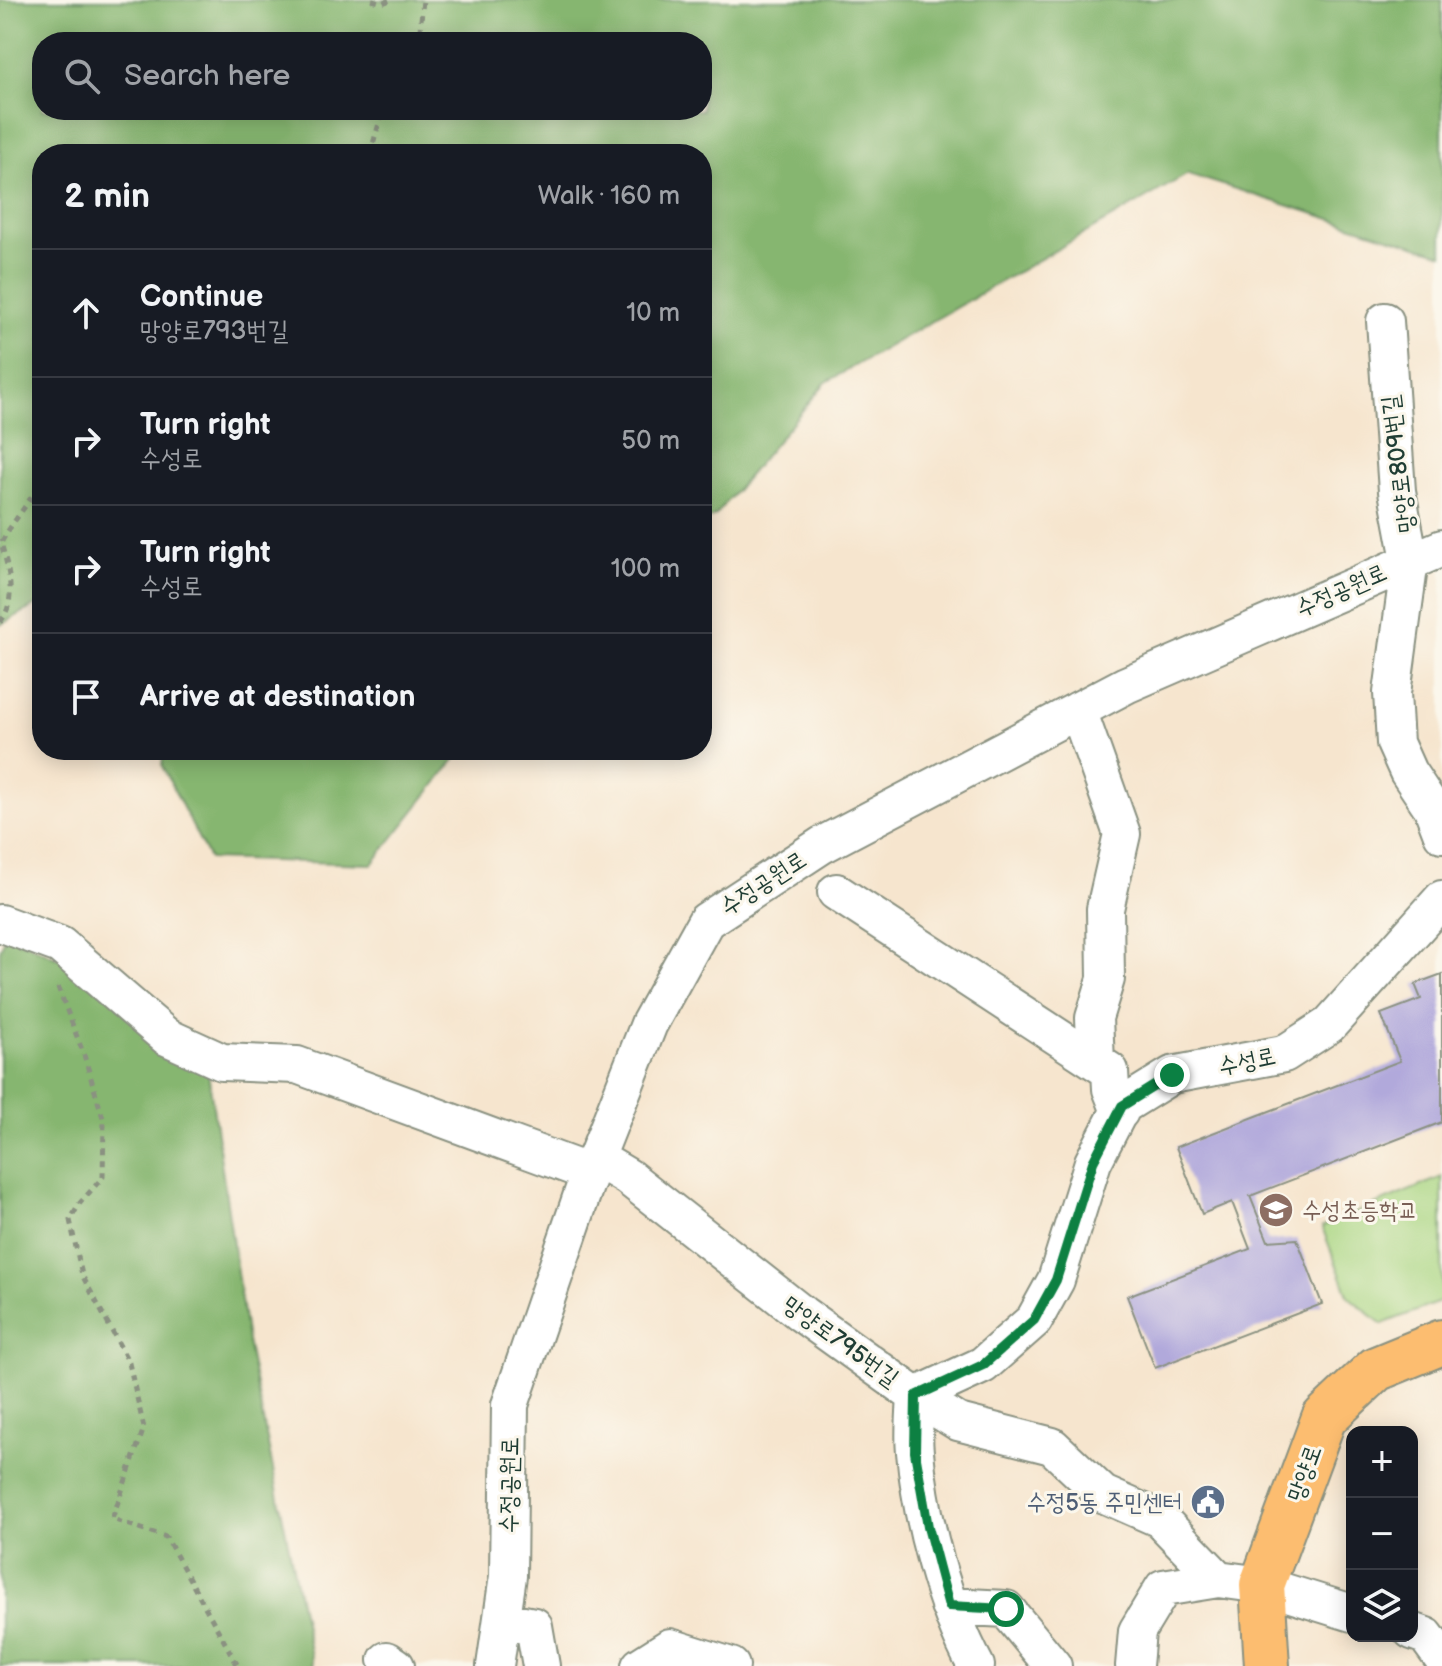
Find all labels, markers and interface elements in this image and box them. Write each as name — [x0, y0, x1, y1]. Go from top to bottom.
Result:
search box — [32, 32, 712, 120]
icon: search — [60, 54, 104, 98]
text: Search here — [124, 58, 290, 94]
text: 2 min — [64, 176, 150, 217]
text: Walk · 160 m — [538, 181, 680, 212]
text: Continue — [140, 279, 263, 315]
icon: ahead — [64, 291, 108, 335]
text: 10 m — [626, 298, 680, 329]
text: 망양로793번길 — [140, 316, 288, 347]
street label: 망양로809번길 — [1376, 393, 1421, 534]
text: Turn right — [140, 407, 271, 443]
icon: right — [64, 419, 108, 463]
text: 50 m — [621, 426, 680, 457]
text: 수성로 — [140, 444, 203, 475]
text: Turn right — [140, 535, 271, 571]
icon: right — [64, 547, 108, 591]
text: 100 m — [611, 554, 680, 585]
street label: 수정공원로 — [1291, 558, 1391, 623]
text: 수성로 — [140, 572, 203, 603]
icon: arrive — [64, 675, 108, 719]
text: Arrive at destination — [140, 679, 416, 715]
street label: 수정공원로 — [715, 845, 812, 922]
street label: 수성로 — [1216, 1041, 1278, 1082]
route end — [1154, 1057, 1190, 1093]
school or university icon: 수성초등학교 — [1257, 1191, 1295, 1229]
place label: 수성초등학교 — [1302, 1196, 1418, 1225]
street label: 망양로795번길 — [777, 1290, 904, 1393]
map controls — [1346, 1426, 1418, 1642]
button: + — [1346, 1426, 1418, 1498]
street label: 수정공원로 — [494, 1436, 525, 1534]
street label: 망양로 — [1281, 1441, 1328, 1505]
public building icon: 수정5동 주민센터 — [1189, 1483, 1227, 1521]
place label: 수정5동 주민센터 — [1027, 1488, 1182, 1517]
button: − — [1346, 1498, 1418, 1570]
button: layers — [1346, 1570, 1418, 1642]
route start — [988, 1591, 1024, 1627]

